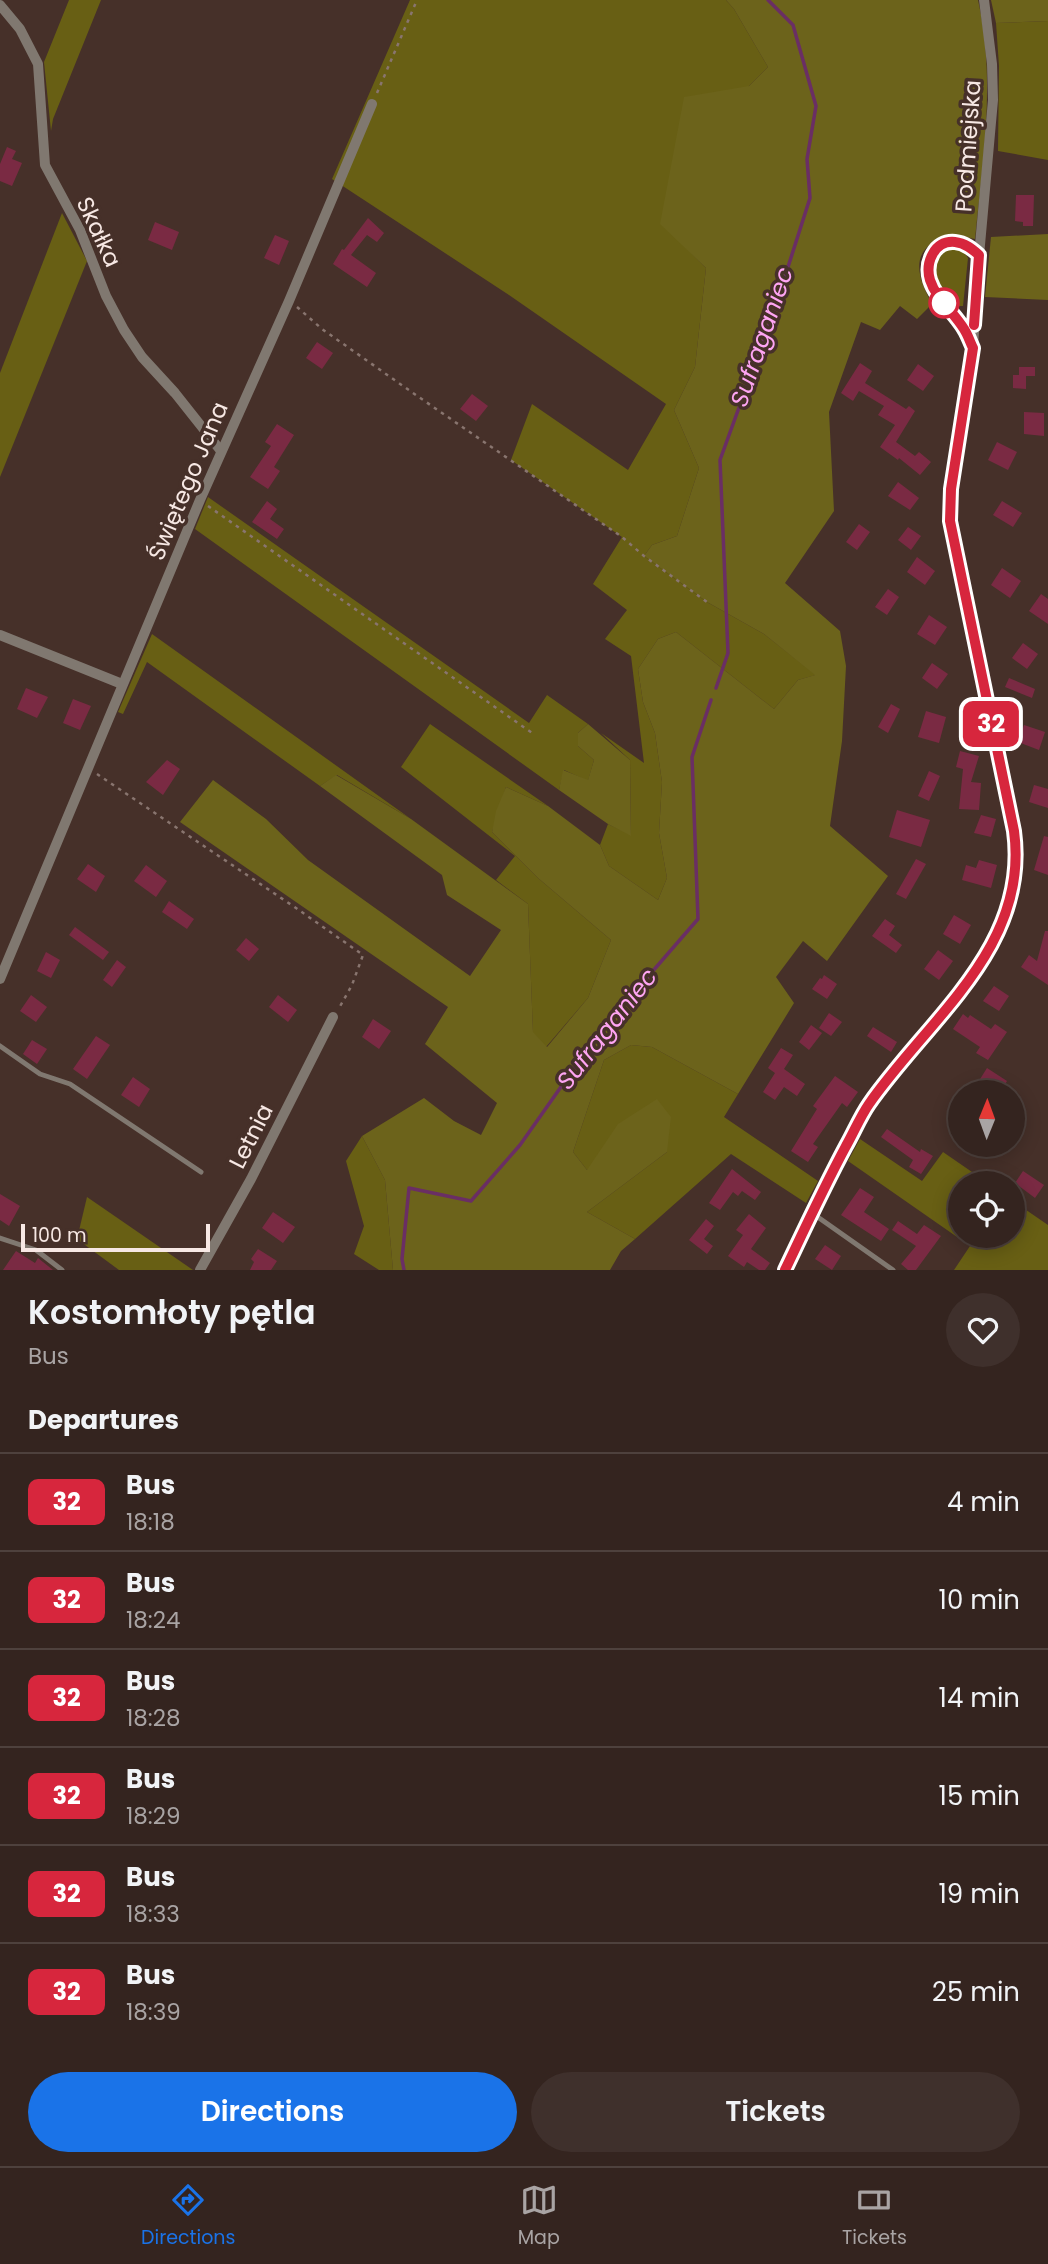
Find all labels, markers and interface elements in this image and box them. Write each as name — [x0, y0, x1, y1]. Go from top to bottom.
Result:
street label: Podmiejska — [947, 79, 989, 213]
street label: Skałka — [69, 192, 129, 272]
water label: Sufraganiec — [722, 263, 801, 411]
unlabelled marker — [929, 288, 959, 318]
street label: Świętego Jana — [140, 397, 236, 565]
line badge: 32 — [960, 701, 1023, 747]
text: 32 — [977, 707, 1005, 740]
water label: Sufraganiec — [549, 961, 664, 1096]
north arrow — [948, 1080, 1026, 1157]
map controls — [948, 1080, 1025, 1248]
street label: Letnia — [221, 1098, 281, 1174]
button: locate — [948, 1171, 1025, 1248]
scale bar — [21, 1221, 210, 1253]
text: 100 m — [32, 1222, 87, 1249]
text: Kostomłoty pętla — [28, 1289, 316, 1336]
button: heart — [946, 1293, 1020, 1367]
text: Bus — [28, 1340, 69, 1372]
text: Departures — [28, 1402, 179, 1438]
text: Bus — [126, 1467, 175, 1503]
text: 4 min — [947, 1484, 1020, 1520]
text: 32 — [52, 1485, 81, 1518]
text: 18:18 — [126, 1506, 175, 1538]
text: Bus — [126, 1565, 175, 1601]
text: 10 min — [939, 1582, 1020, 1618]
text: 32 — [52, 1583, 81, 1616]
text: 18:24 — [126, 1604, 180, 1636]
text: Bus — [126, 1663, 175, 1699]
text: 14 min — [939, 1680, 1020, 1716]
text: 32 — [52, 1681, 81, 1714]
text: 18:28 — [126, 1702, 181, 1734]
text: Bus — [126, 1761, 175, 1797]
text: 15 min — [939, 1778, 1020, 1814]
text: 32 — [52, 1779, 81, 1812]
text: 18:29 — [126, 1800, 181, 1832]
text: Bus — [126, 1859, 175, 1895]
text: 19 min — [939, 1876, 1020, 1912]
text: 32 — [52, 1877, 81, 1910]
text: 18:33 — [126, 1898, 180, 1930]
text: Bus — [126, 1957, 175, 1993]
text: 25 min — [932, 1974, 1020, 2010]
text: 32 — [52, 1975, 81, 2008]
text: 18:39 — [126, 1996, 181, 2028]
button: Directions — [28, 2072, 517, 2152]
button: Tickets — [531, 2072, 1020, 2152]
tab: Directions — [141, 2181, 235, 2252]
tab: Map — [518, 2181, 560, 2252]
tab: Tickets — [842, 2181, 907, 2252]

